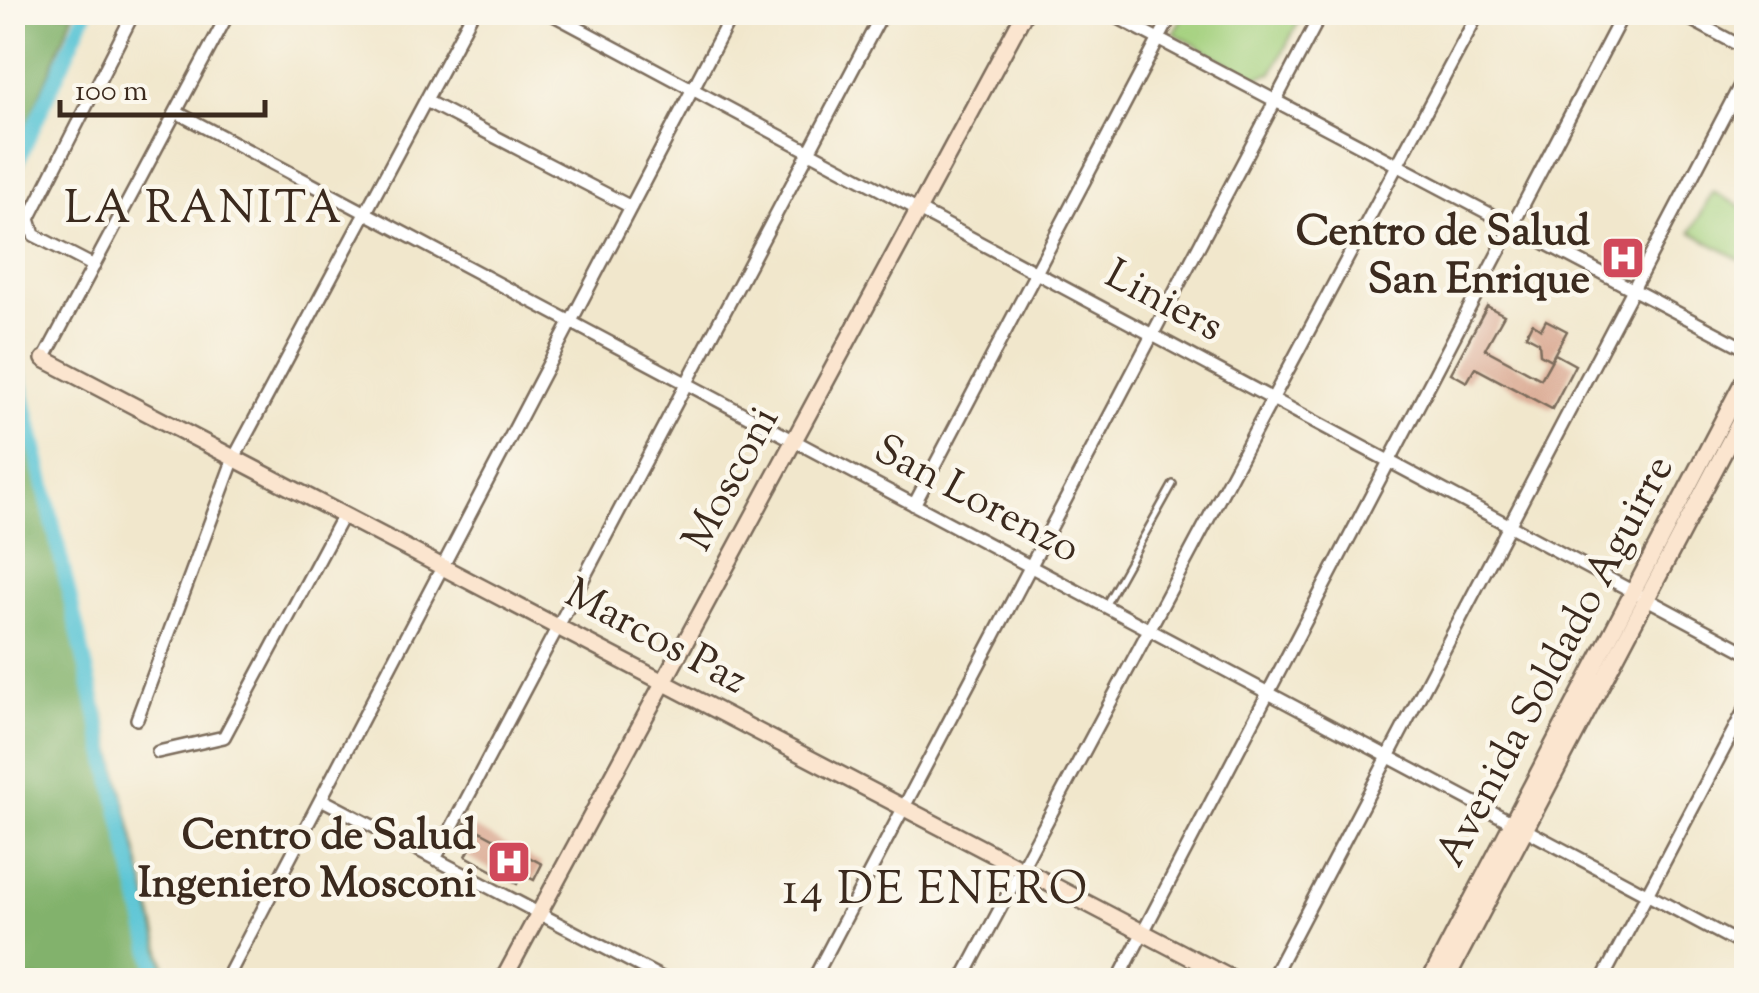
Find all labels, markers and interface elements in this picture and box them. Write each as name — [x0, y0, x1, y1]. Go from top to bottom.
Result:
scale bar — [60, 55, 265, 117]
text: 100 m — [75, 71, 148, 114]
district label: LA RANITA — [64, 179, 344, 244]
place label: Centro de Salud San Enrique — [1296, 204, 1590, 312]
hospital icon: Centro de Salud San Enrique — [1600, 235, 1646, 281]
street label: Liniers — [1093, 247, 1233, 359]
street label: Mosconi — [670, 397, 796, 563]
street label: San Lorenzo — [862, 422, 1090, 580]
street label: Avenida Soldado Aguirre — [1423, 446, 1691, 878]
street label: Marcos Paz — [553, 566, 757, 712]
place label: Centro de Salud Ingeniero Mosconi — [138, 808, 476, 916]
hospital icon: Centro de Salud Ingeniero Mosconi — [486, 839, 532, 885]
district label: 14 DE ENERO — [782, 860, 1090, 925]

